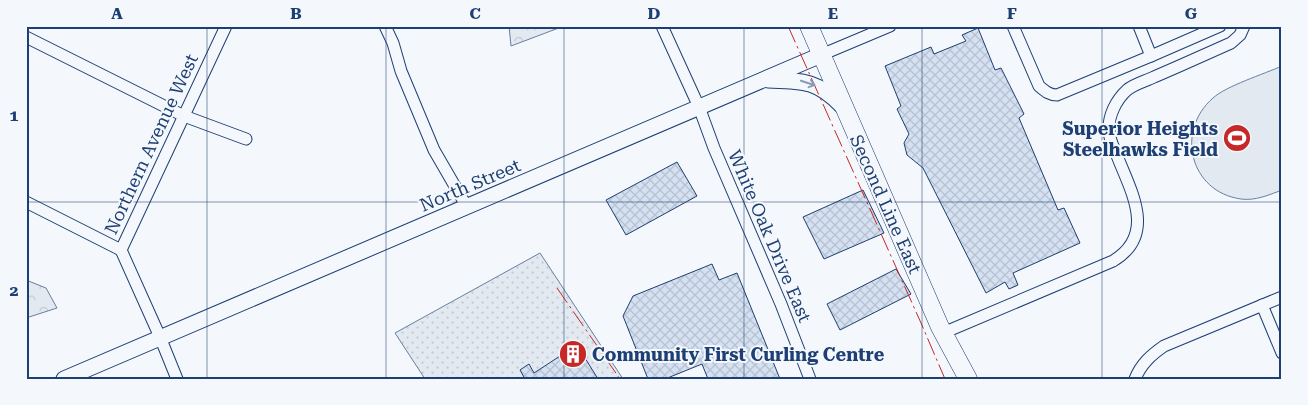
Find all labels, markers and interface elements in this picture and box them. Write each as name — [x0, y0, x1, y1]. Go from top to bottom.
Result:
text: A — [111, 4, 123, 23]
text: B — [290, 4, 302, 23]
text: C — [469, 4, 481, 23]
text: D — [648, 4, 661, 23]
text: E — [828, 4, 838, 23]
text: F — [1007, 4, 1017, 23]
text: G — [1185, 4, 1198, 23]
street label: Northern Avenue West — [100, 50, 202, 237]
one-way arrow — [799, 79, 815, 89]
text: 1 — [10, 106, 19, 125]
place label: Superior Heights Steelhawks Field — [1062, 118, 1218, 160]
sports icon: Superior Heights Steelhawks Field — [1222, 123, 1252, 153]
street label: Second Line East — [846, 131, 926, 277]
street label: White Oak Drive East — [724, 147, 816, 326]
street label: North Street — [416, 154, 524, 216]
text: 2 — [10, 281, 19, 300]
building icon: Community First Curling Centre — [558, 339, 588, 369]
place label: Community First Curling Centre — [592, 344, 885, 365]

